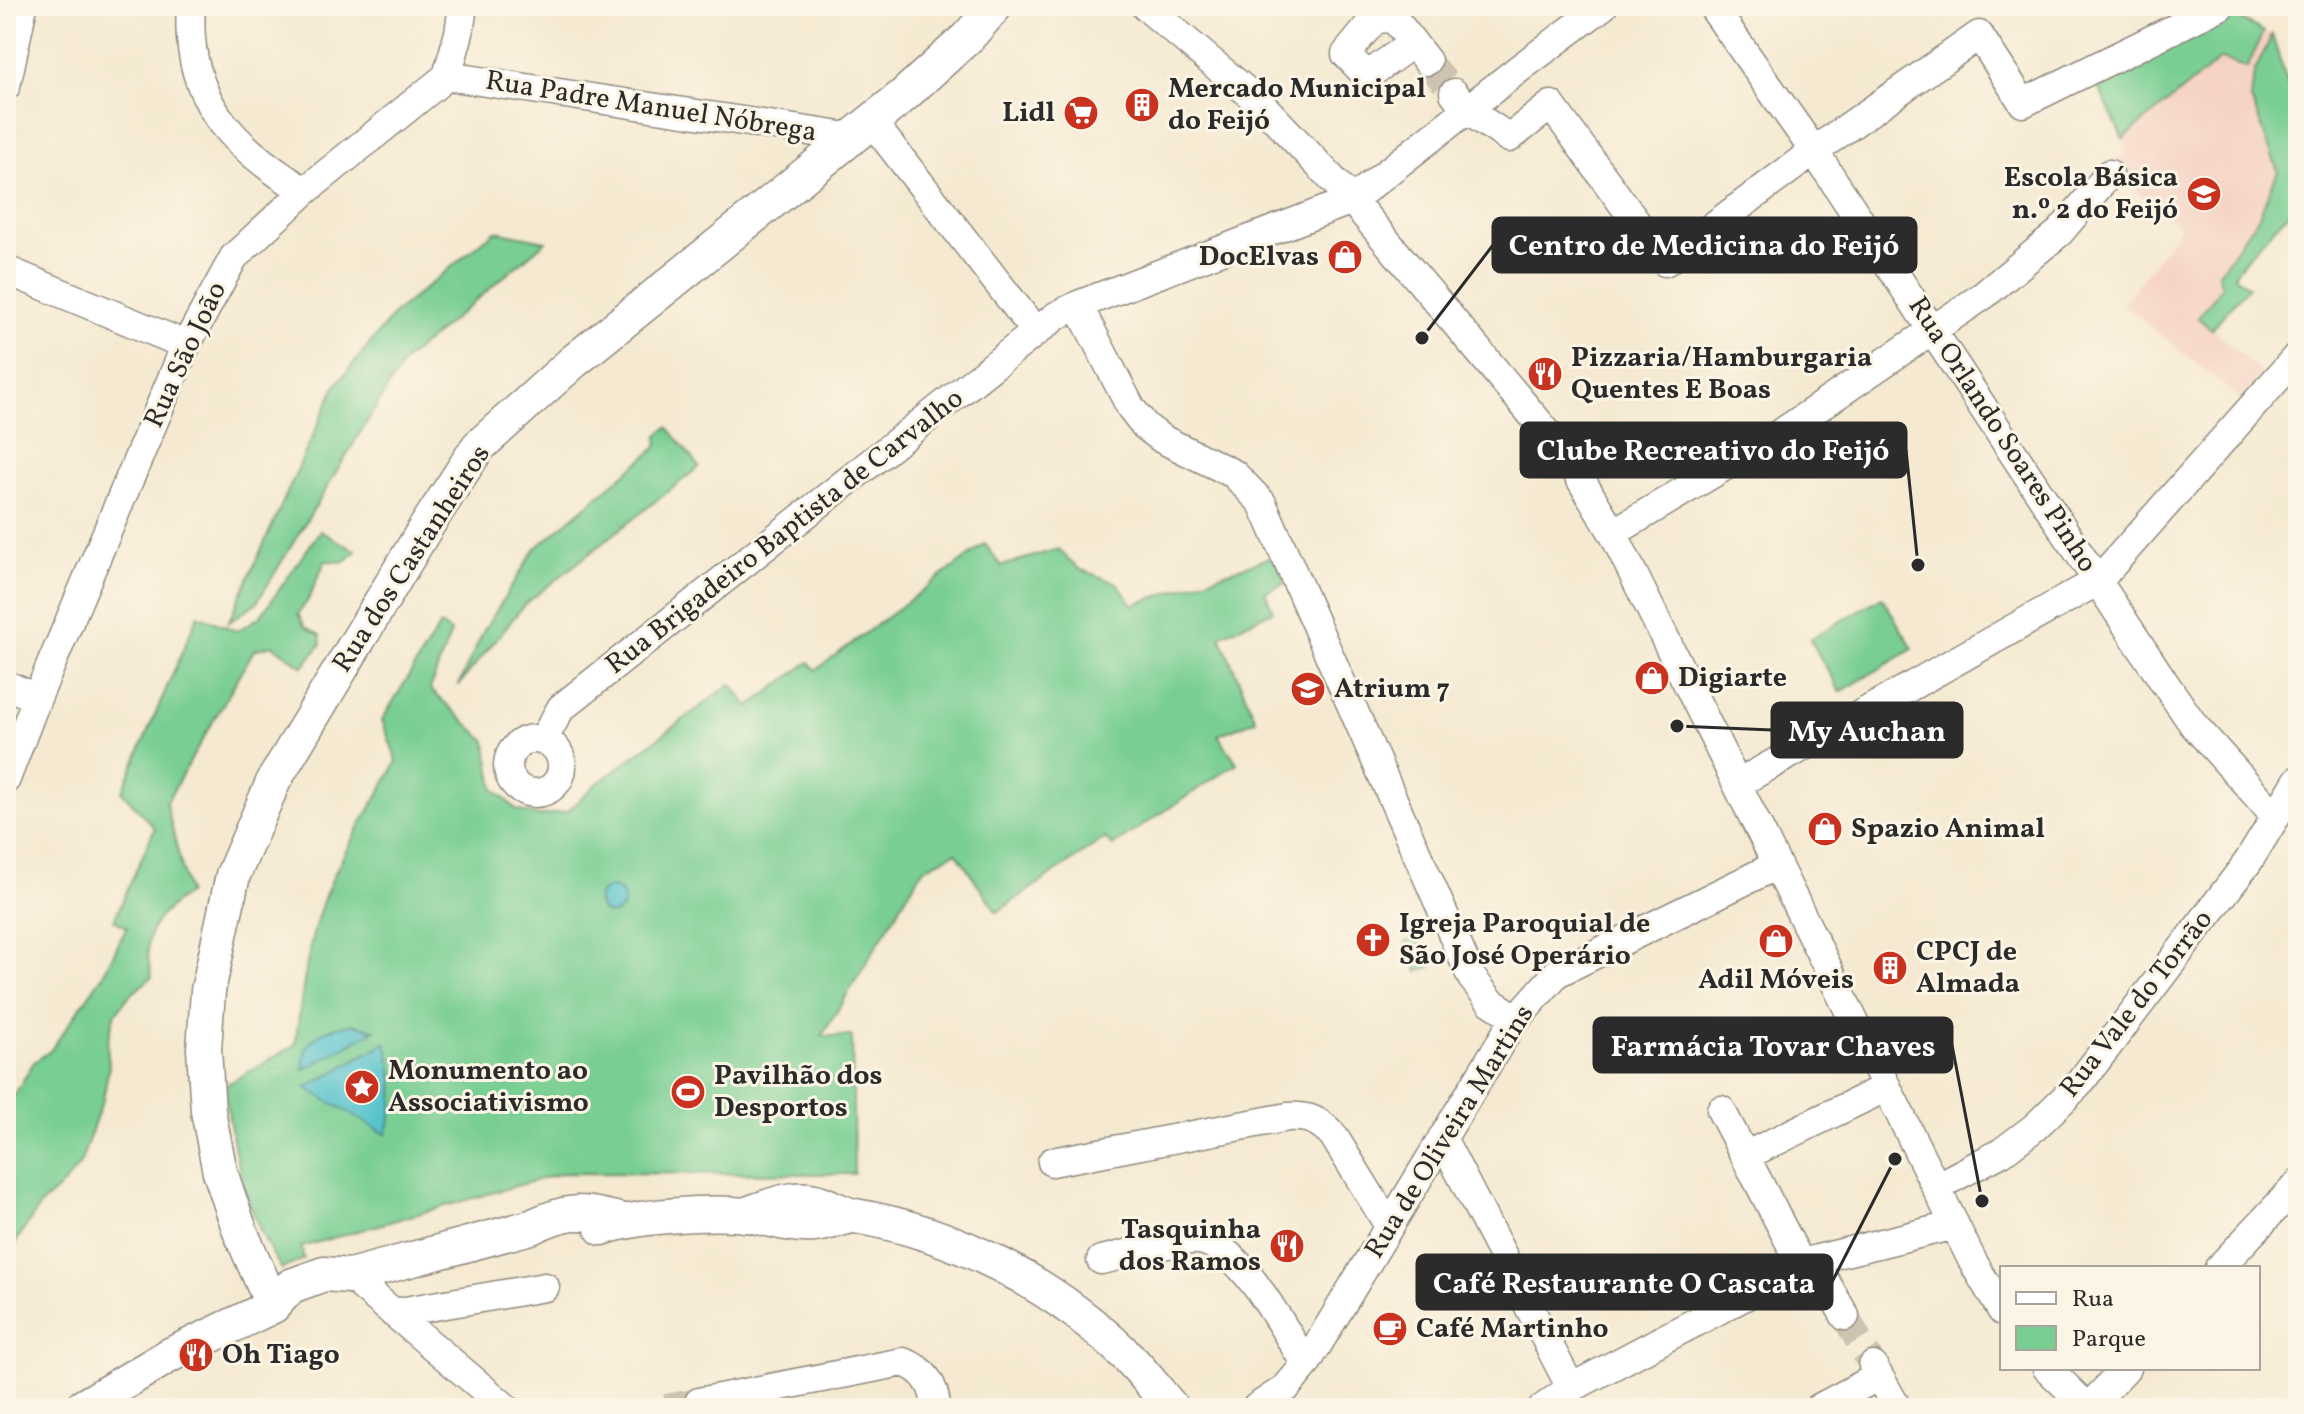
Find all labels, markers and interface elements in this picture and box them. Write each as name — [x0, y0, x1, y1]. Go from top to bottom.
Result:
street label: Rua Padre Manuel Nóbrega — [483, 62, 819, 152]
place label: Mercado Municipal do Feijó — [1168, 70, 1426, 141]
building icon: Mercado Municipal do Feijó — [1123, 86, 1161, 124]
place label: Lidl — [1002, 94, 1055, 133]
supermarket icon: Lidl — [1062, 94, 1100, 132]
place label: Escola Básica n.º 2 do Feijó — [2004, 159, 2178, 230]
school or university icon: Escola Básica n.º 2 do Feijó — [2185, 175, 2223, 213]
callout: Centro de Medicina do Feijó — [1493, 218, 1916, 272]
text: Centro de Medicina do Feijó — [1509, 226, 1899, 268]
place label: DocElvas — [1199, 238, 1319, 277]
shop icon: DocElvas — [1326, 238, 1364, 276]
street label: Rua São João — [135, 275, 237, 435]
street label: Rua Orlando Soares Pinho — [1898, 289, 2106, 581]
place label: Pizzaria/Hamburgaria Quentes E Boas — [1571, 339, 1872, 410]
restaurant icon: Pizzaria/Hamburgaria Quentes E Boas — [1526, 355, 1564, 393]
street label: Rua Brigadeiro Baptista de Carvalho — [598, 380, 972, 684]
callout: Clube Recreativo do Feijó — [1521, 423, 1906, 477]
text: Clube Recreativo do Feijó — [1536, 431, 1890, 473]
street label: Rua dos Castanheiros — [324, 437, 500, 681]
shop icon: Digiarte — [1633, 659, 1671, 697]
place label: Digiarte — [1678, 659, 1787, 698]
school or university icon: Atrium 7 — [1289, 670, 1327, 708]
place label: Atrium 7 — [1334, 670, 1450, 709]
callout: My Auchan — [1772, 703, 1962, 757]
text: My Auchan — [1788, 712, 1946, 754]
shop icon: Spazio Animal — [1806, 810, 1844, 848]
place label: Spazio Animal — [1851, 810, 2045, 849]
street label: Rua Vale do Torrão — [2051, 902, 2223, 1106]
place label: Igreja Paroquial de São José Operário — [1399, 905, 1650, 976]
church icon: Igreja Paroquial de São José Operário — [1354, 921, 1392, 959]
shop icon: Adil Móveis — [1757, 922, 1795, 960]
place label: CPCJ de Almada — [1916, 933, 2020, 1004]
building icon: CPCJ de Almada — [1871, 949, 1909, 987]
place label: Adil Móveis — [1698, 961, 1854, 1000]
street label: Rua de Oliveira Martins — [1356, 998, 1544, 1266]
callout: Farmácia Tovar Chaves — [1594, 1018, 1952, 1072]
text: Farmácia Tovar Chaves — [1610, 1027, 1936, 1069]
place label: Monumento ao Associativismo — [388, 1052, 589, 1123]
place label: Pavilhão dos Desportos — [714, 1057, 883, 1128]
place icon: Monumento ao Associativismo — [343, 1068, 381, 1106]
sports icon: Pavilhão dos Desportos — [669, 1073, 707, 1111]
place label: Tasquinha dos Ramos — [1119, 1211, 1261, 1282]
restaurant icon: Tasquinha dos Ramos — [1268, 1227, 1306, 1265]
callout: Café Restaurante O Cascata — [1417, 1255, 1832, 1309]
text: Café Restaurante O Cascata — [1433, 1264, 1815, 1306]
legend — [2000, 1266, 2260, 1370]
text: Rua — [2072, 1283, 2114, 1317]
cafe icon: Café Martinho — [1371, 1310, 1409, 1348]
place label: Café Martinho — [1416, 1310, 1609, 1349]
text: Parque — [2072, 1323, 2146, 1357]
restaurant icon: Oh Tiago — [177, 1336, 215, 1374]
place label: Oh Tiago — [222, 1336, 340, 1375]

